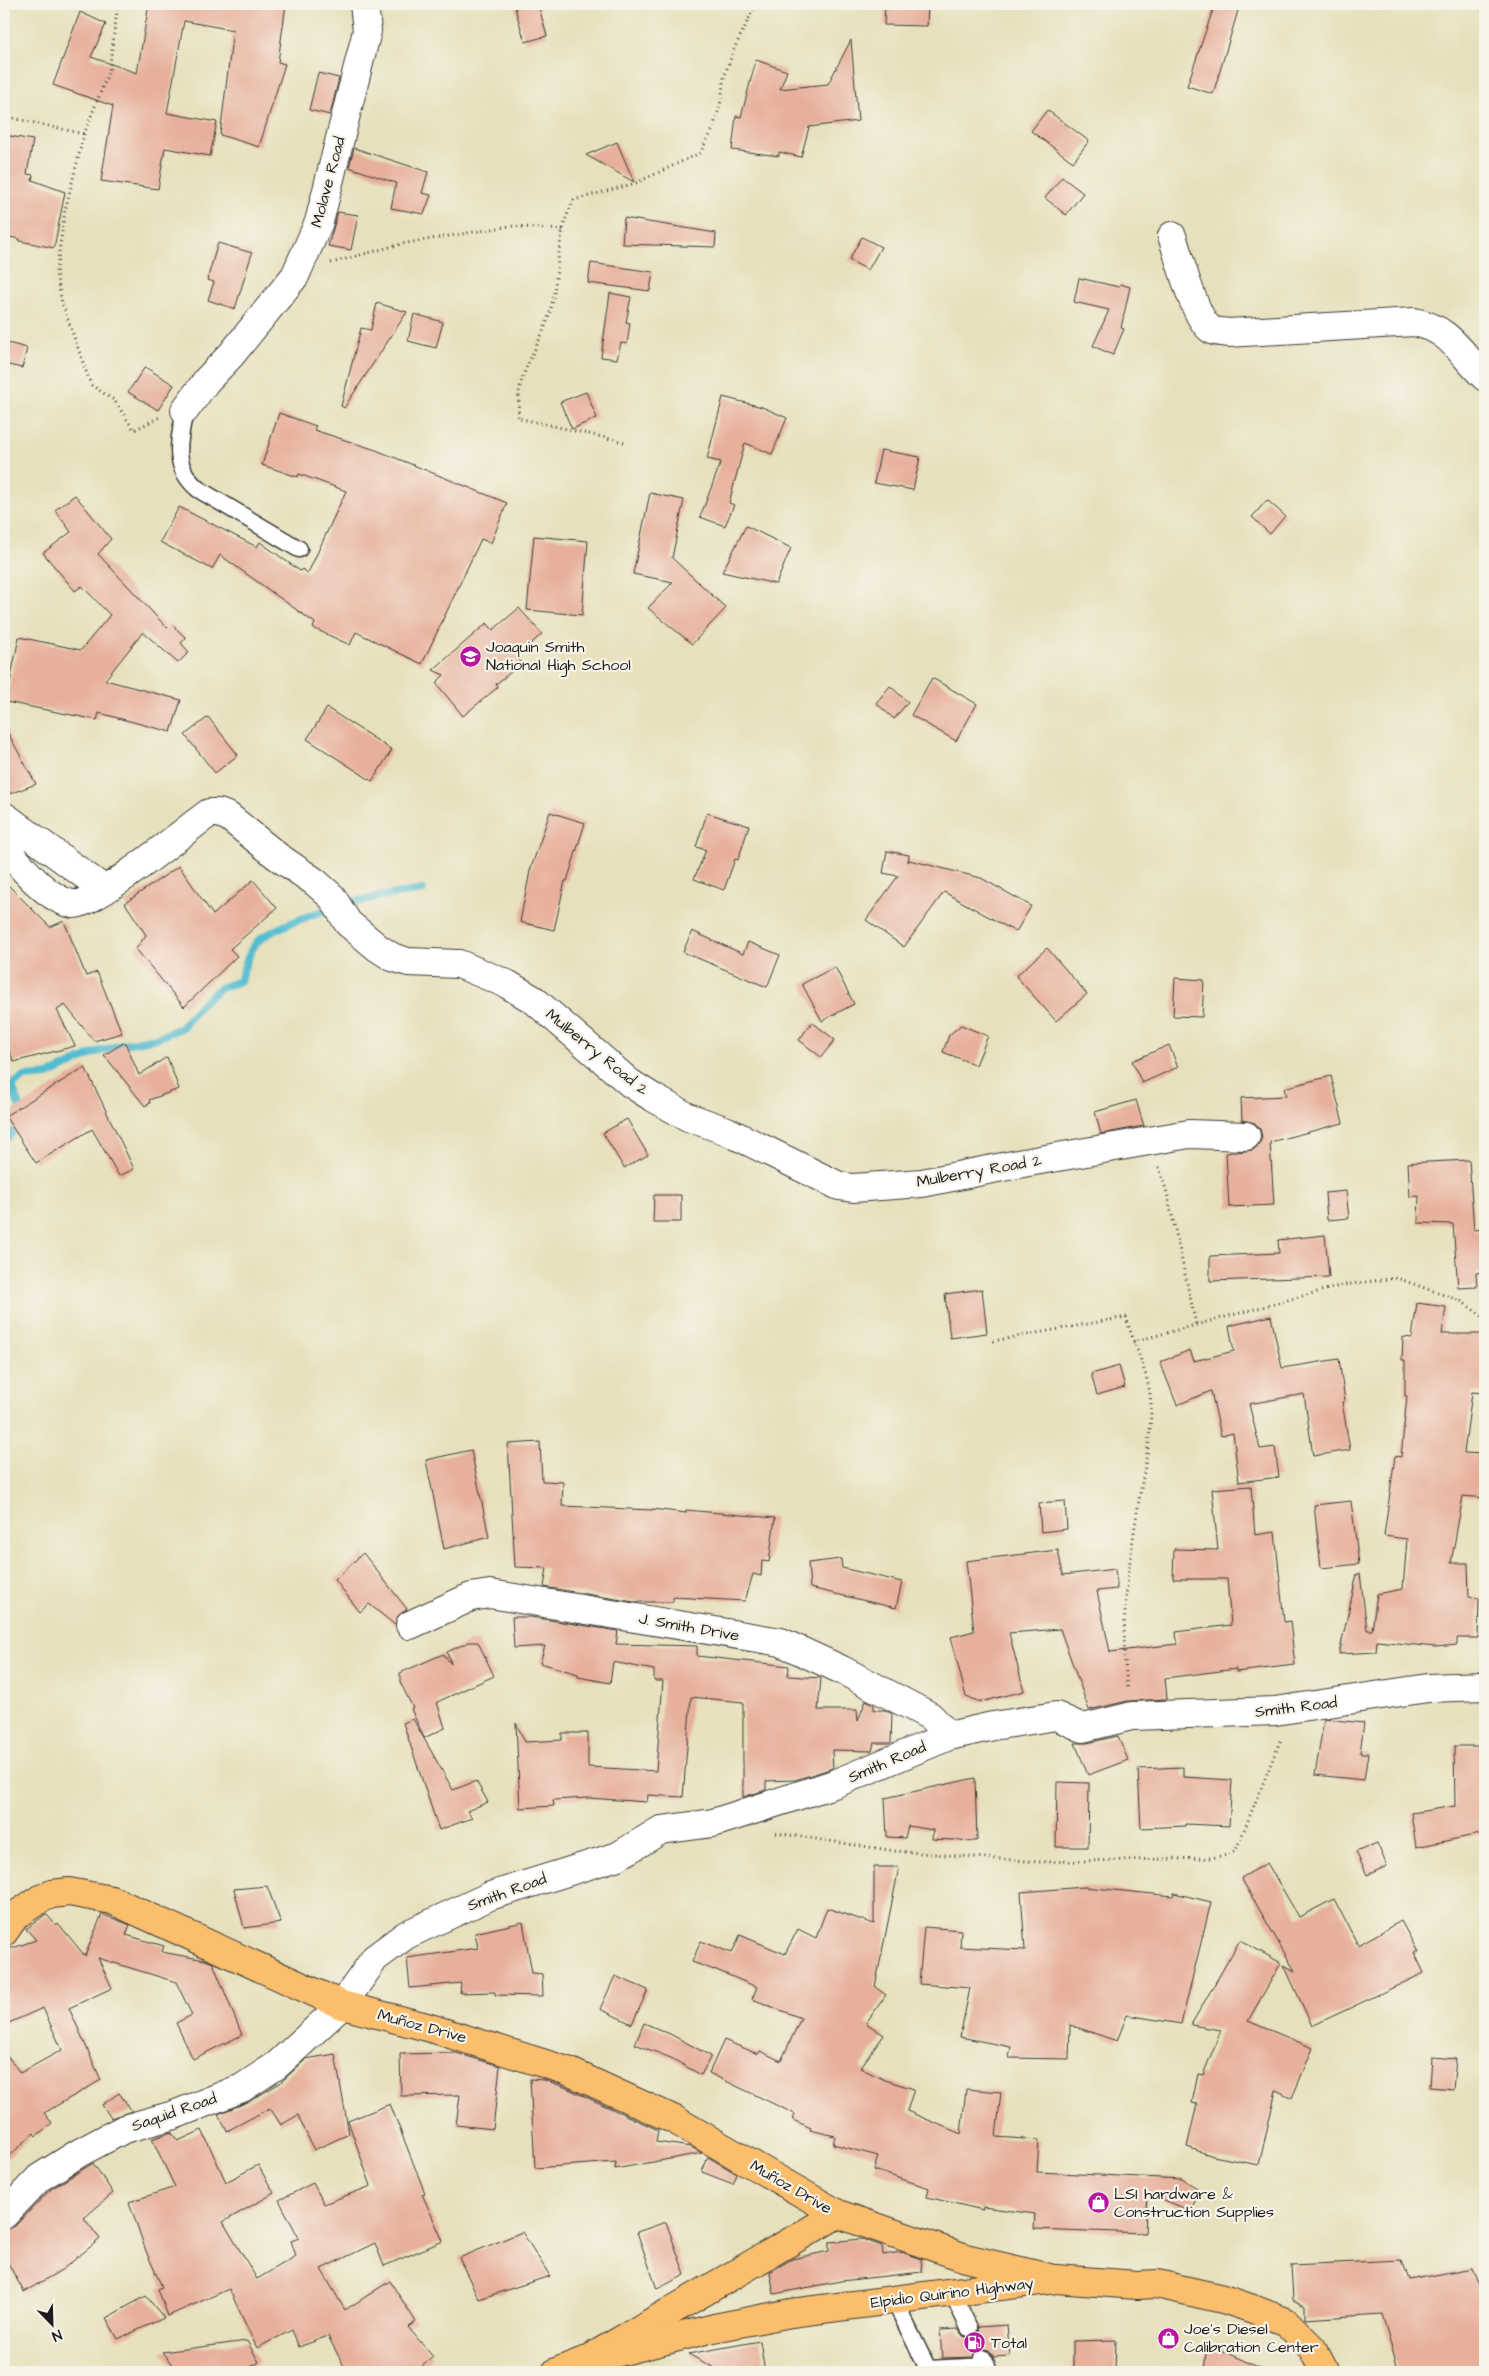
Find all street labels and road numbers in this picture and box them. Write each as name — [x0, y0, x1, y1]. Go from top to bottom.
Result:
street label: Molave Road — [305, 134, 351, 230]
street label: Mulberry Road 2 — [540, 1004, 653, 1101]
street label: Mulberry Road 2 — [915, 1149, 1043, 1194]
street label: J. Smith Drive — [637, 1607, 741, 1647]
street label: Smith Road — [1254, 1691, 1338, 1723]
street label: Smith Road — [845, 1736, 929, 1788]
street label: Smith Road — [464, 1868, 550, 1916]
street label: Muñoz Drive — [375, 2004, 469, 2049]
street label: Saquid Road — [129, 2087, 219, 2137]
street label: Muñoz Drive — [746, 2155, 836, 2220]
street label: Elpidio Quirino Highway — [869, 2272, 1035, 2315]

